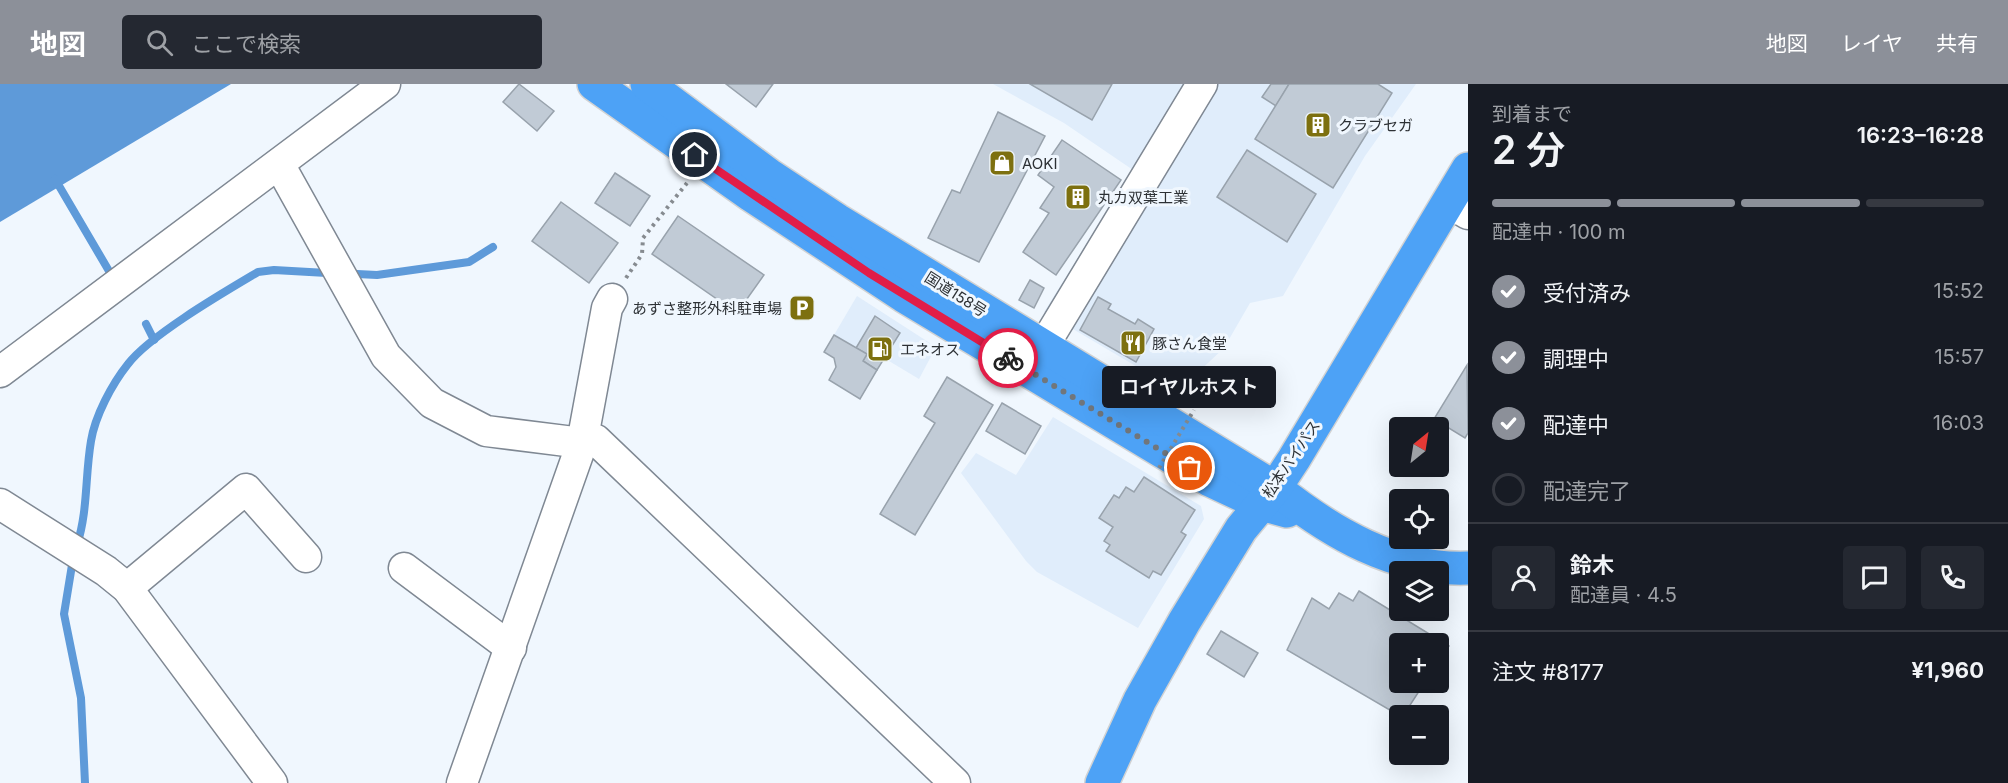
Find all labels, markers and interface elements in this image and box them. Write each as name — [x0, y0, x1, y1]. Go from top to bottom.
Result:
search box — [122, 15, 542, 69]
icon: search — [143, 26, 176, 59]
text: 地図 — [30, 27, 86, 61]
text: ここで検索 — [191, 31, 301, 57]
text: 地図 — [1766, 31, 1808, 56]
text: レイヤ — [1841, 31, 1903, 56]
text: 共有 — [1936, 31, 1978, 56]
text: 到着まで — [1492, 102, 1572, 126]
building icon: クラブセガ — [1303, 110, 1333, 140]
place label: クラブセガ — [1338, 116, 1413, 135]
text: 16:23–16:28 — [1857, 122, 1984, 148]
text: 2 分 — [1492, 126, 1565, 173]
pin — [669, 129, 720, 180]
icon: home — [678, 138, 711, 171]
shop icon: AOKI — [987, 148, 1017, 178]
place label: AOKI — [1022, 154, 1057, 173]
building icon: 丸カ双葉工業 — [1063, 182, 1093, 212]
place label: 丸カ双葉工業 — [1098, 188, 1188, 207]
text: 配達中 · 100 m — [1492, 220, 1626, 244]
street label: 国道158号 — [921, 268, 991, 320]
icon: check — [1492, 275, 1525, 308]
text: 15:52 — [1934, 279, 1984, 303]
text: 受付済み — [1543, 280, 1631, 306]
parking icon: あずさ整形外科駐車場 — [787, 293, 817, 323]
place label: あずさ整形外科駐車場 — [632, 299, 782, 318]
courier — [978, 328, 1038, 388]
restaurant icon: 豚さん食堂 — [1118, 328, 1148, 358]
fuel station icon: エネオス — [865, 334, 895, 364]
place label: 豚さん食堂 — [1152, 334, 1227, 353]
place label: エネオス — [900, 340, 960, 359]
icon: check — [1492, 341, 1525, 374]
icon: bike — [992, 342, 1025, 375]
text: 15:57 — [1934, 345, 1984, 369]
text: 調理中 — [1543, 346, 1609, 372]
callout: ロイヤルホスト — [1103, 366, 1277, 408]
text: ロイヤルホスト — [1119, 375, 1259, 399]
icon: check — [1492, 407, 1525, 440]
text: 16:03 — [1933, 411, 1984, 435]
text: 配達中 — [1543, 412, 1609, 438]
street label: 松本バイパス — [1258, 417, 1324, 501]
north arrow — [1389, 417, 1449, 477]
map controls — [1389, 417, 1449, 765]
pin — [1164, 442, 1215, 493]
icon: bag — [1173, 451, 1206, 484]
text: 配達完了 — [1543, 478, 1631, 504]
button: locate — [1389, 489, 1449, 549]
button: person — [1492, 546, 1555, 609]
button: chat — [1843, 546, 1906, 609]
button: phone — [1921, 546, 1984, 609]
text: 鈴木 — [1570, 552, 1614, 578]
button: layers — [1389, 561, 1449, 621]
text: 配達員 · 4.5 — [1570, 583, 1677, 607]
button: + — [1389, 633, 1449, 693]
text: ¥1,960 — [1911, 657, 1984, 683]
text: 注文 #8177 — [1492, 659, 1604, 685]
button: − — [1389, 705, 1449, 765]

